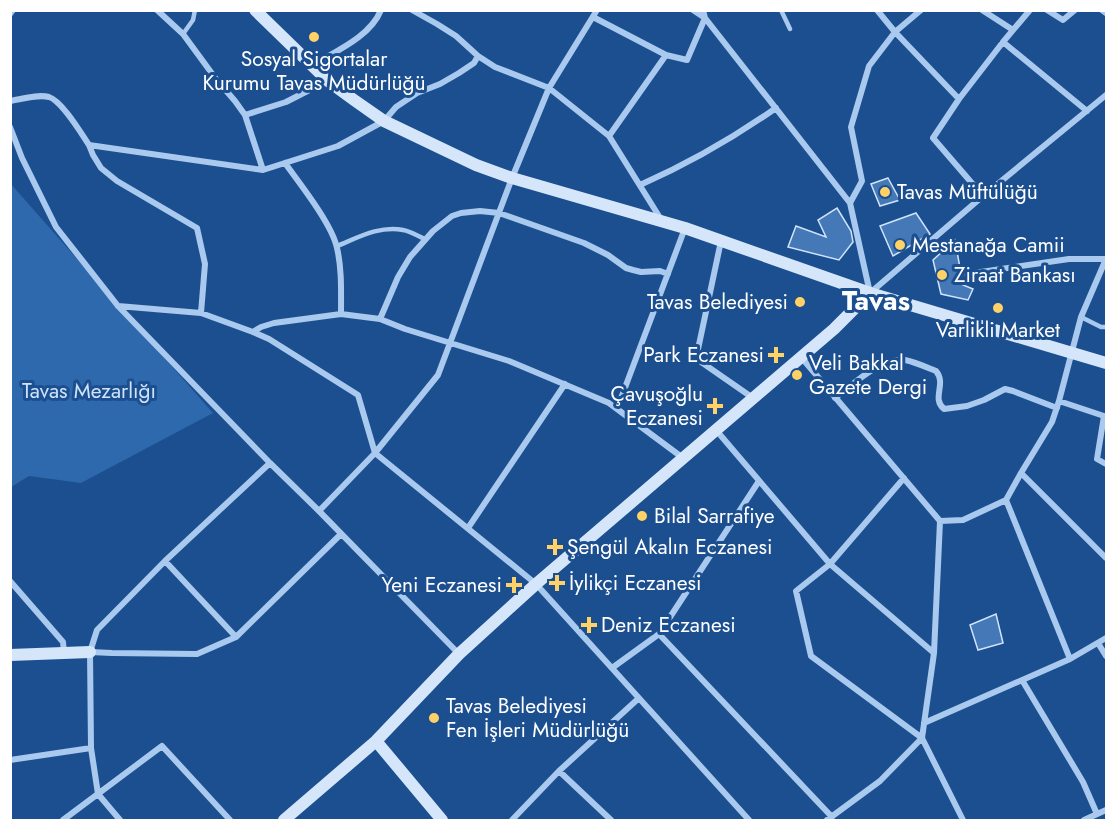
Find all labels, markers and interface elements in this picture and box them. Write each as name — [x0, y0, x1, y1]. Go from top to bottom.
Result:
marker: Sosyal Sigortalar Kurumu Tavas Müdürlüğü — [307, 30, 321, 44]
place label: Sosyal Sigortalar Kurumu Tavas Müdürlüğü — [202, 44, 426, 98]
place label: Tavas Müftülüğü — [897, 177, 1038, 207]
marker: Tavas Müftülüğü — [878, 185, 892, 199]
place label: Mestanağa Camii — [912, 230, 1065, 260]
marker: Mestanağa Camii — [893, 238, 907, 252]
place label: Ziraat Bankası — [954, 260, 1076, 290]
marker: Ziraat Bankası — [935, 268, 949, 282]
district label: Tavas — [842, 281, 910, 320]
place label: Tavas Belediyesi — [647, 287, 788, 317]
marker: Tavas Belediyesi — [793, 295, 807, 309]
marker: Varlikli Market — [991, 301, 1005, 315]
place label: Varlikli Market — [936, 315, 1060, 345]
place label: Park Eczanesi — [643, 340, 764, 370]
marker: Park Eczanesi — [769, 348, 783, 362]
place label: Veli Bakkal Gazete Dergi — [809, 348, 927, 402]
marker: Veli Bakkal Gazete Dergi — [790, 368, 804, 382]
park label: Tavas Mezarlığı — [22, 376, 156, 406]
place label: Çavuşoğlu Eczanesi — [611, 379, 703, 433]
marker: Çavuşoğlu Eczanesi — [708, 399, 722, 413]
place label: Bilal Sarrafiye — [654, 501, 775, 531]
marker: Bilal Sarrafiye — [635, 509, 649, 523]
place label: Şengül Akalın Eczanesi — [567, 532, 772, 562]
marker: Şengül Akalın Eczanesi — [548, 540, 562, 554]
place label: İylikçi Eczanesi — [569, 568, 702, 598]
place label: Yeni Eczanesi — [382, 570, 502, 600]
marker: İylikçi Eczanesi — [550, 576, 564, 590]
marker: Yeni Eczanesi — [507, 578, 521, 592]
place label: Deniz Eczanesi — [601, 610, 736, 640]
marker: Deniz Eczanesi — [582, 618, 596, 632]
place label: Tavas Belediyesi Fen İşleri Müdürlüğü — [446, 691, 629, 745]
marker: Tavas Belediyesi Fen İşleri Müdürlüğü — [427, 711, 441, 725]

